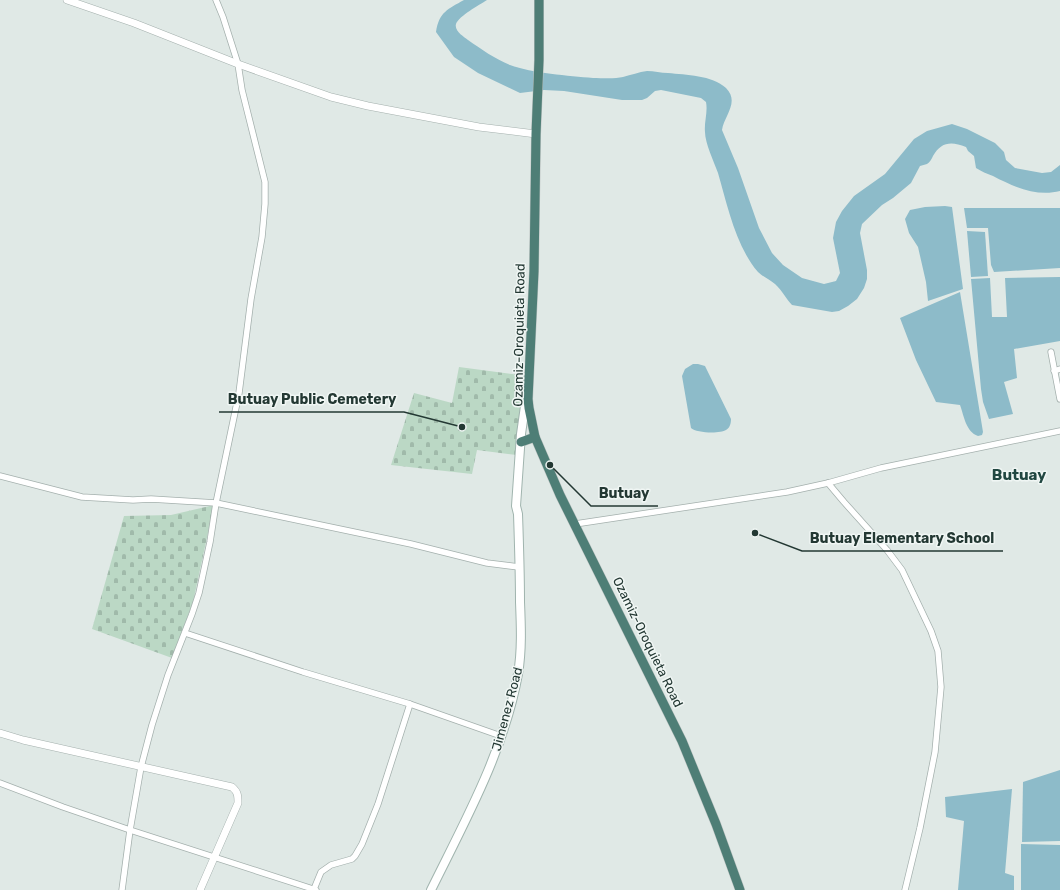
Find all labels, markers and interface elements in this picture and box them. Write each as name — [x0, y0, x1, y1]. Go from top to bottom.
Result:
street label: Ozamiz-Oroquieta Road — [510, 263, 528, 407]
callout: Butuay Public Cemetery — [219, 386, 404, 412]
text: Butuay Public Cemetery — [228, 391, 397, 408]
district label: Butuay — [992, 466, 1046, 484]
callout: Butuay — [591, 480, 658, 506]
text: Butuay — [599, 485, 650, 502]
callout: Butuay Elementary School — [802, 525, 1003, 551]
text: Butuay Elementary School — [810, 530, 994, 547]
street label: Ozamiz-Oroquieta Road — [610, 574, 686, 710]
street label: Jimenez Road — [489, 666, 525, 752]

